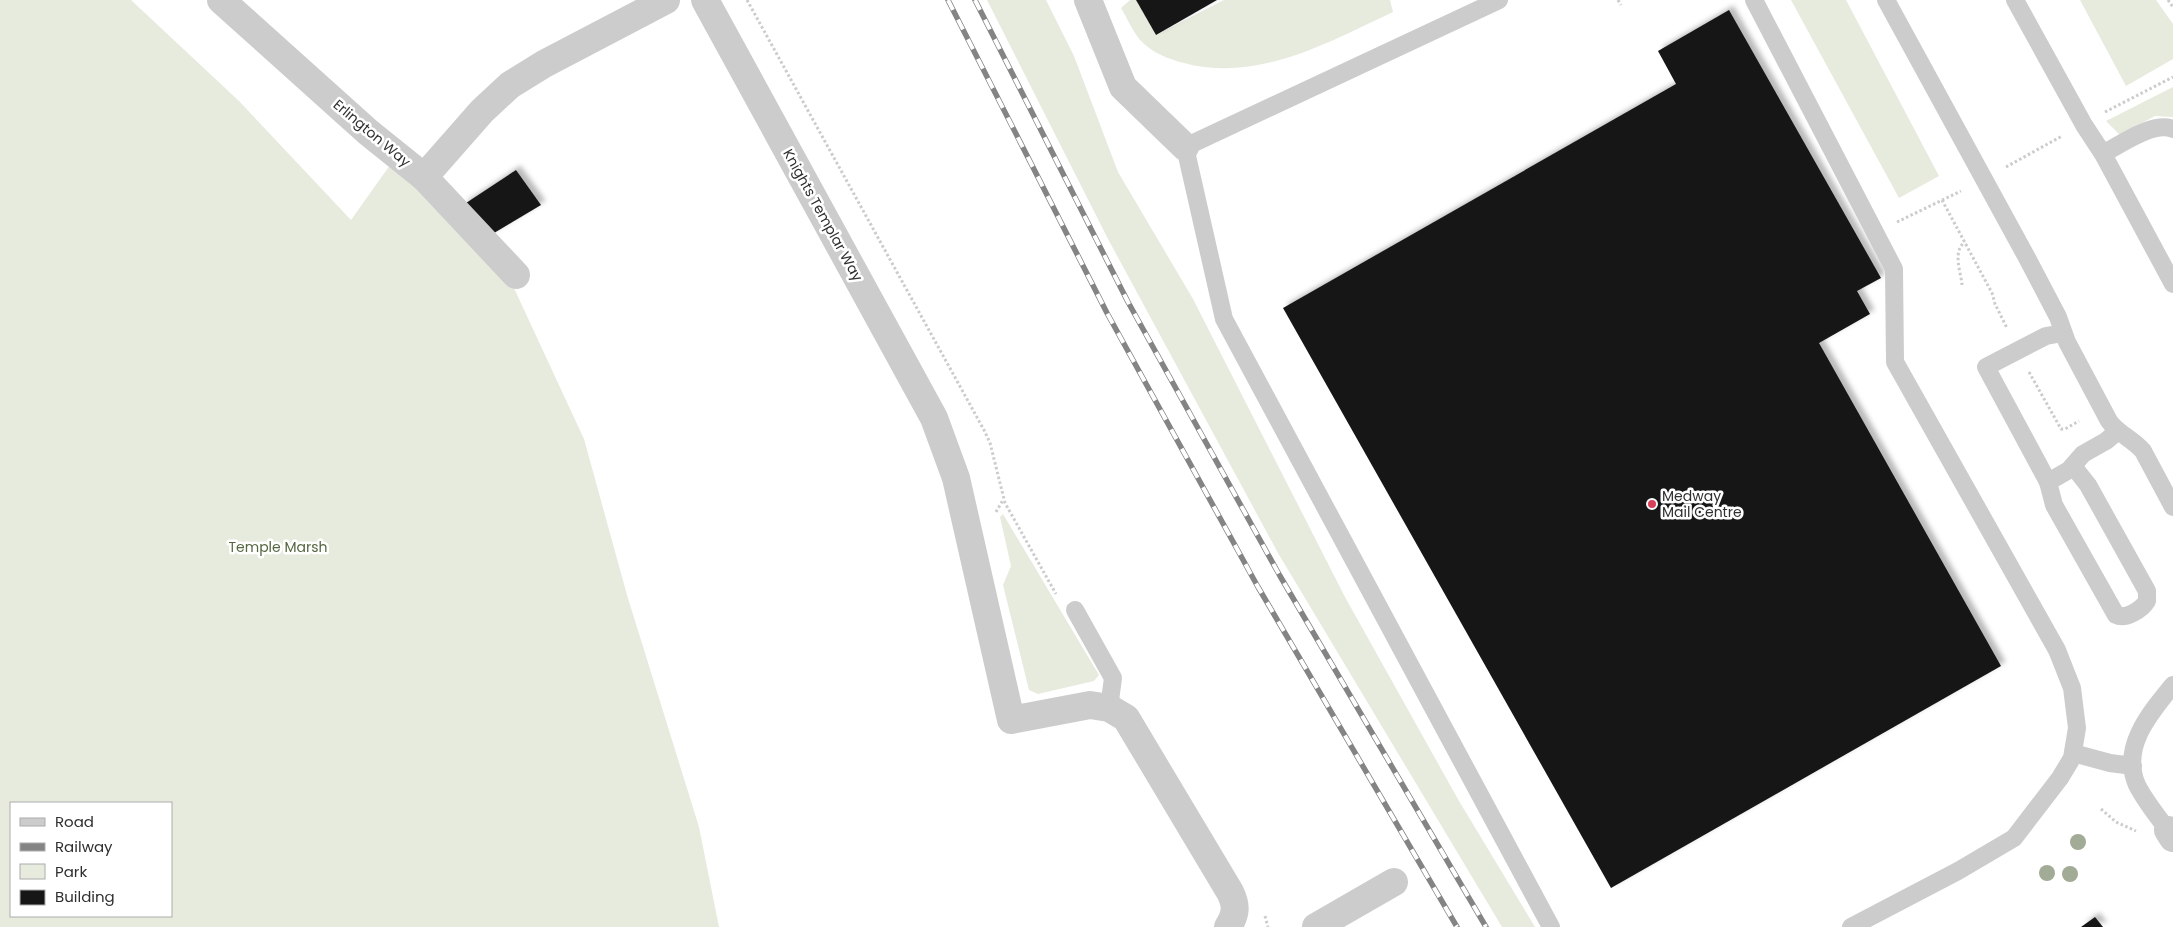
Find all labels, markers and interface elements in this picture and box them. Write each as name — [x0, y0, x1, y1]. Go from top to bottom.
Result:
street label: Erlington Way — [329, 95, 415, 171]
street label: Knights Templar Way — [778, 145, 868, 285]
place label: Medway Mail Centre — [1662, 486, 1742, 522]
marker: Medway Mail Centre — [1646, 498, 1658, 510]
park label: Temple Marsh — [228, 537, 328, 557]
legend — [10, 802, 172, 917]
text: Road — [55, 811, 94, 832]
text: Railway — [55, 836, 113, 857]
text: Park — [55, 861, 87, 882]
text: Building — [55, 886, 115, 907]

